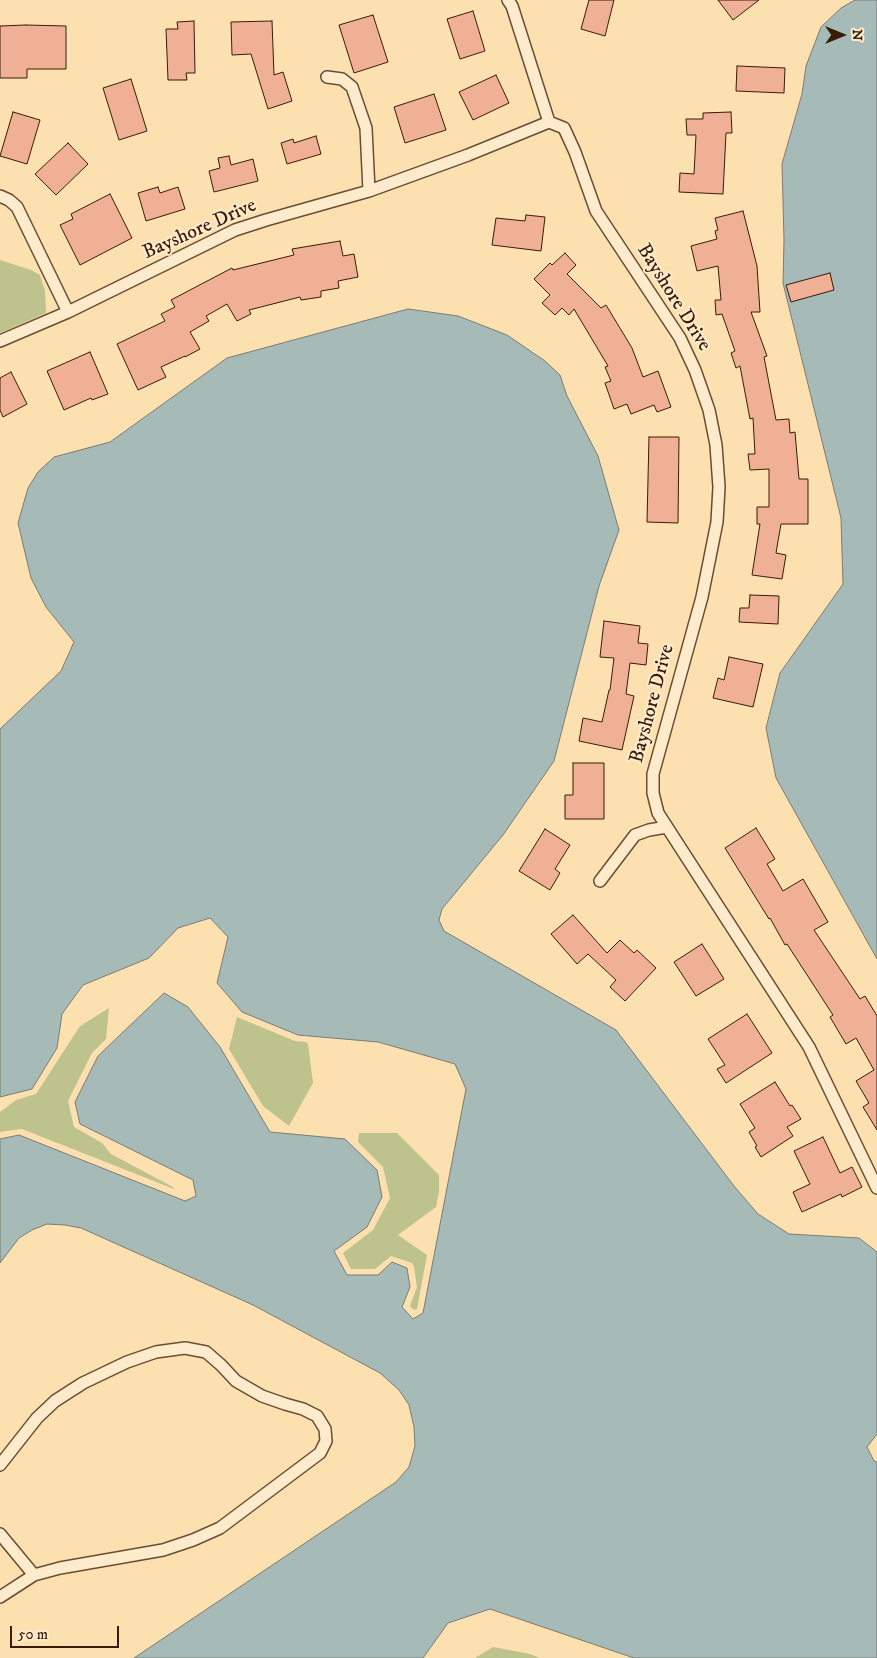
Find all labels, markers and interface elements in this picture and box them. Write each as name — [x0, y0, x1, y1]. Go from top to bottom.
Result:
north arrow — [817, 10, 867, 60]
text: N — [848, 29, 866, 41]
street label: Bayshore Drive — [139, 194, 261, 266]
street label: Bayshore Drive — [631, 240, 715, 356]
street label: Bayshore Drive — [626, 642, 680, 766]
scale bar — [12, 1616, 121, 1648]
text: 50 m — [18, 1625, 48, 1644]

